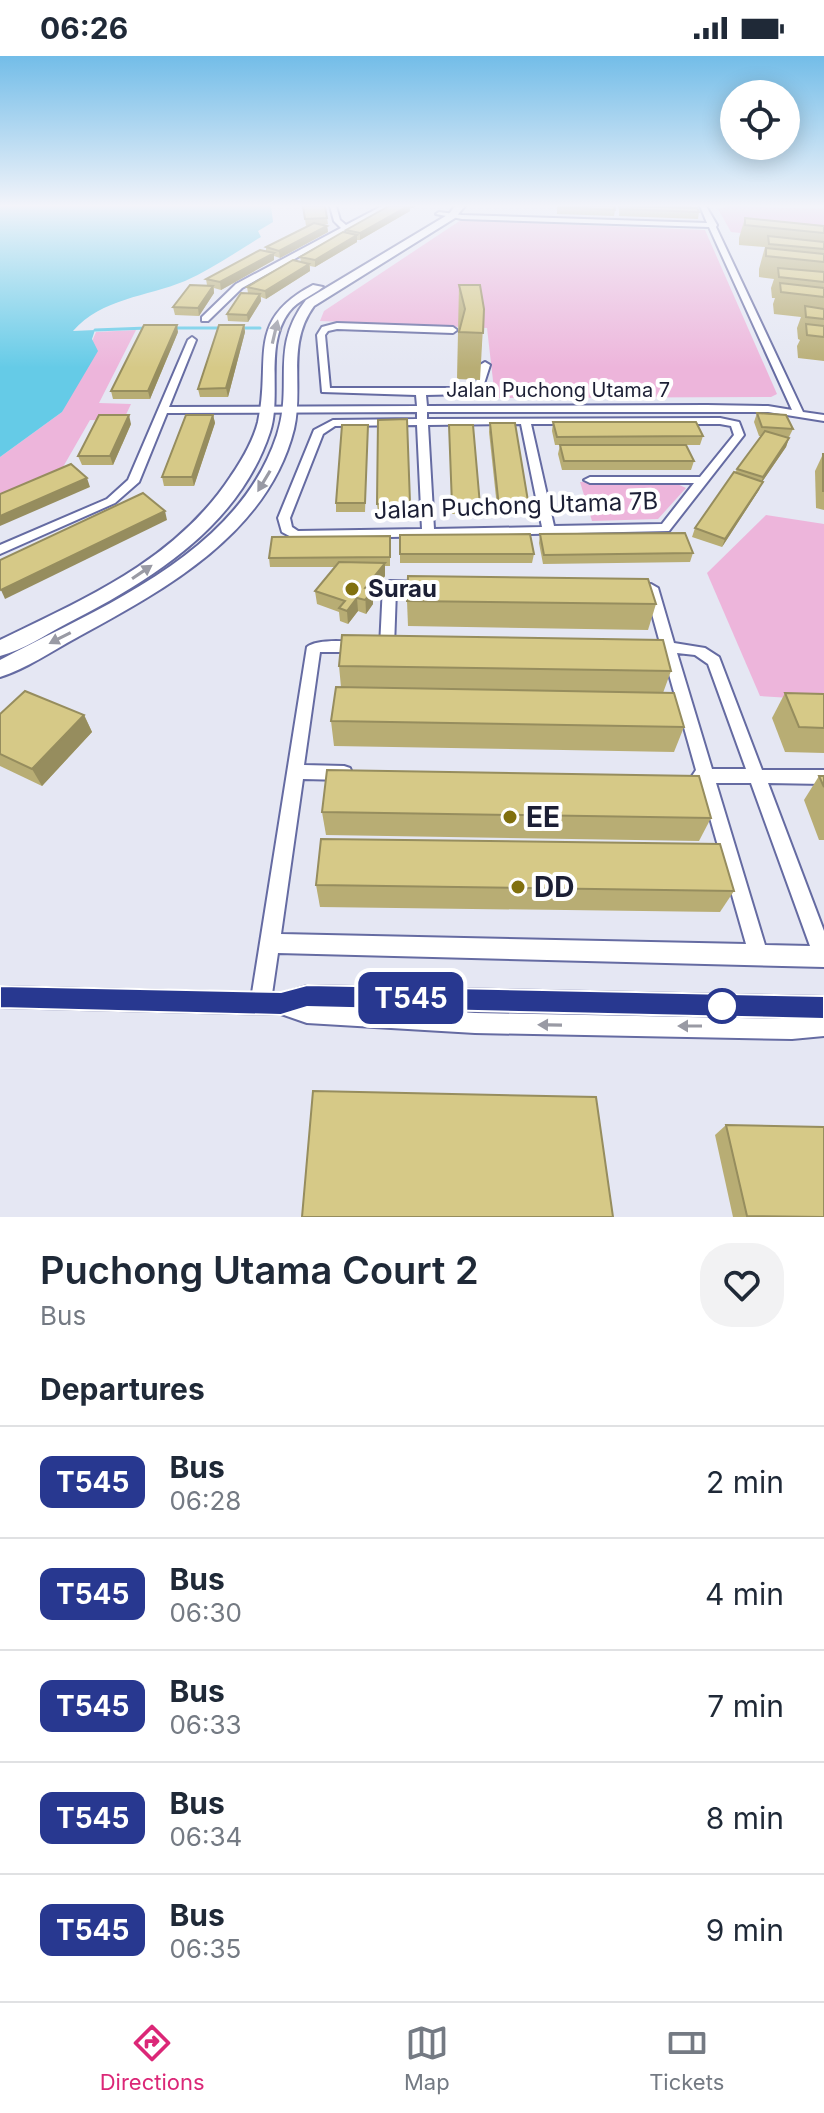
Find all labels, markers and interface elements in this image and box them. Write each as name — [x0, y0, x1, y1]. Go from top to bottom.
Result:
text: 06:26 — [40, 10, 128, 46]
map controls — [720, 80, 800, 160]
button: locate — [720, 80, 800, 160]
one-way arrow — [269, 319, 282, 344]
street label: Jalan Puchong Utama 7 — [446, 378, 670, 402]
one-way arrow — [257, 470, 271, 492]
street label: Jalan Puchong Utama 7B — [373, 486, 659, 525]
one-way arrow — [132, 565, 153, 580]
place label: Surau — [368, 574, 437, 603]
marker: Surau — [343, 580, 361, 598]
one-way arrow — [49, 631, 72, 644]
place label: EE — [526, 800, 560, 834]
marker: EE — [501, 808, 519, 826]
place label: DD — [534, 870, 574, 904]
marker: DD — [509, 878, 527, 896]
line badge: T545 — [355, 972, 467, 1024]
text: T545 — [374, 981, 448, 1015]
unlabelled marker — [705, 989, 739, 1023]
one-way arrow — [537, 1018, 562, 1031]
one-way arrow — [677, 1020, 702, 1032]
button: heart — [700, 1243, 784, 1327]
text: Puchong Utama Court 2 — [40, 1247, 479, 1293]
text: Bus — [40, 1300, 86, 1331]
text: Departures — [40, 1371, 205, 1407]
text: Bus — [169, 1449, 225, 1485]
text: 2 min — [706, 1464, 784, 1500]
text: T545 — [56, 1465, 129, 1499]
text: 06:28 — [169, 1485, 241, 1516]
text: Bus — [169, 1561, 225, 1597]
text: 4 min — [705, 1576, 784, 1612]
text: T545 — [56, 1577, 129, 1611]
text: 06:30 — [169, 1597, 242, 1628]
text: Bus — [169, 1673, 225, 1709]
text: 7 min — [707, 1688, 784, 1724]
text: T545 — [56, 1689, 129, 1723]
text: 06:33 — [169, 1709, 242, 1740]
text: Bus — [169, 1785, 225, 1821]
text: 8 min — [706, 1800, 784, 1836]
text: T545 — [56, 1801, 129, 1835]
text: 06:34 — [169, 1821, 242, 1852]
text: Bus — [169, 1897, 225, 1933]
text: 9 min — [706, 1912, 784, 1948]
text: T545 — [56, 1913, 129, 1947]
text: 06:35 — [169, 1933, 241, 1964]
tab: Directions — [100, 2021, 205, 2095]
tab: Map — [404, 2021, 450, 2095]
tab: Tickets — [649, 2021, 724, 2095]

